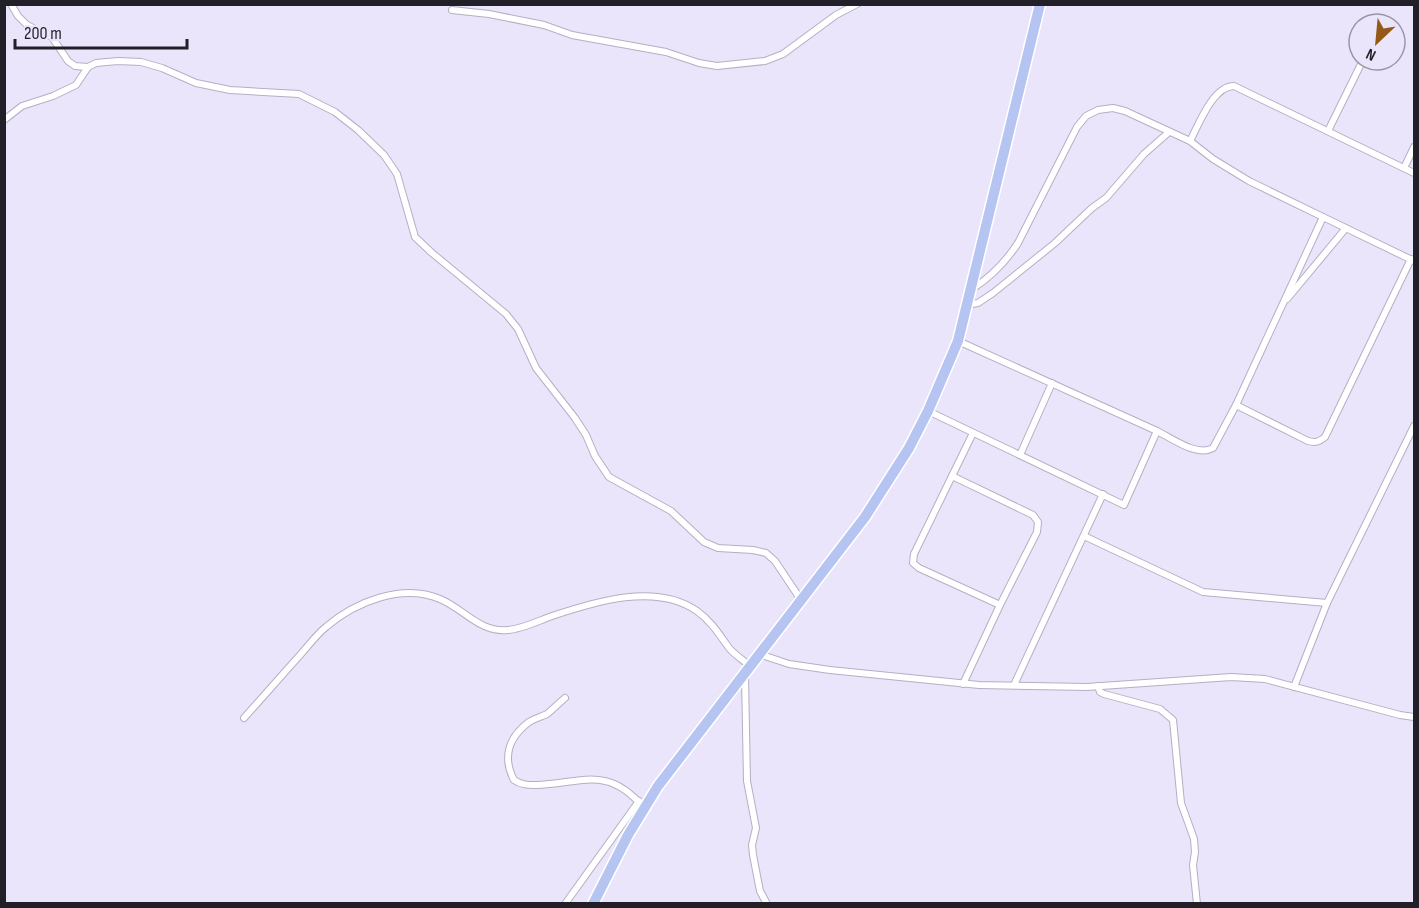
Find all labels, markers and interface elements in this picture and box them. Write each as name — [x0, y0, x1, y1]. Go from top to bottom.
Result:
scale bar — [15, 12, 188, 50]
north arrow — [1347, 12, 1407, 72]
text: 200 m — [24, 23, 62, 44]
text: N — [1363, 44, 1379, 65]

